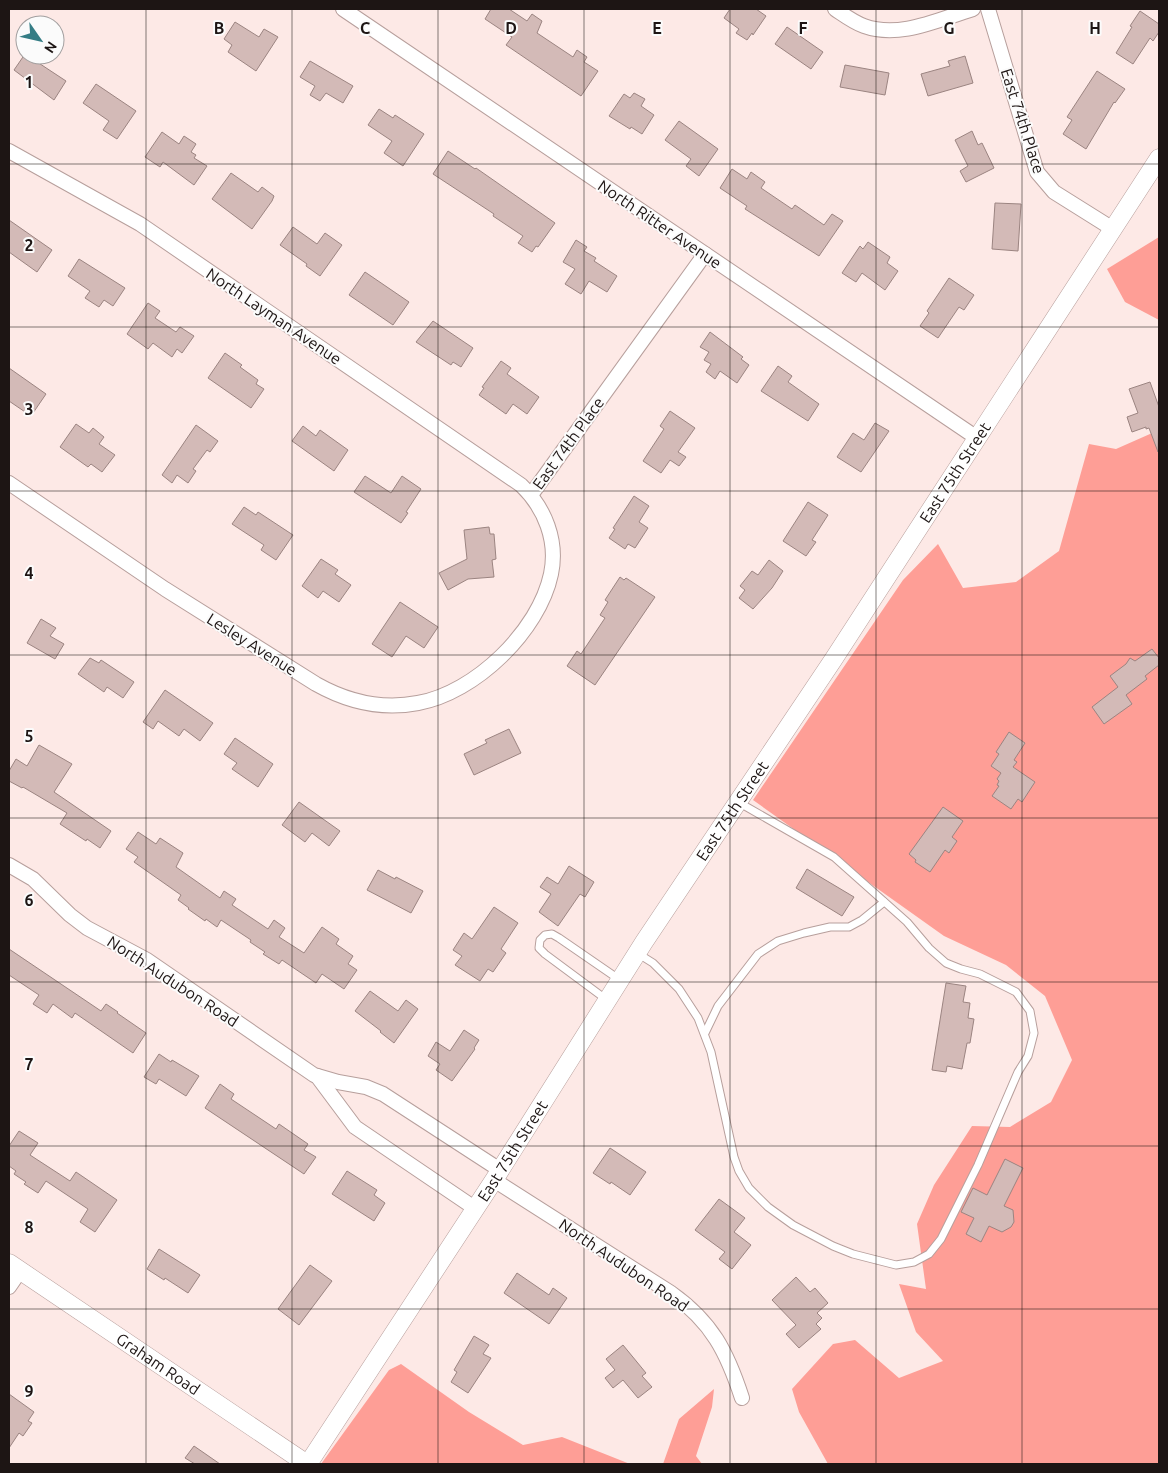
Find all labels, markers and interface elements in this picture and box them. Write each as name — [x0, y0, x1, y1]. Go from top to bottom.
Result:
north arrow — [15, 15, 65, 65]
text: B — [214, 19, 224, 37]
text: C — [360, 19, 370, 37]
text: D — [505, 19, 517, 37]
text: E — [652, 19, 662, 37]
text: F — [799, 19, 808, 37]
text: G — [943, 19, 955, 37]
text: H — [1089, 19, 1101, 37]
text: N — [41, 38, 60, 56]
street label: East 74th Place — [998, 66, 1048, 176]
text: 1 — [24, 73, 34, 91]
street label: North Ritter Avenue — [595, 176, 725, 272]
text: 2 — [24, 236, 34, 254]
street label: North Layman Avenue — [203, 264, 345, 368]
street label: East 74th Place — [529, 393, 607, 493]
text: 3 — [24, 400, 34, 418]
street label: East 75th Street — [916, 418, 994, 526]
text: 4 — [24, 564, 34, 582]
street label: Lesley Avenue — [204, 609, 300, 679]
text: 5 — [24, 727, 34, 745]
street label: East 75th Street — [692, 757, 772, 864]
text: 6 — [24, 891, 34, 909]
street label: North Audubon Road — [104, 932, 242, 1030]
text: 7 — [24, 1055, 34, 1073]
street label: East 75th Street — [474, 1096, 551, 1205]
street label: North Audubon Road — [556, 1215, 692, 1315]
text: 8 — [24, 1218, 34, 1236]
street label: Graham Road — [113, 1329, 203, 1398]
text: 9 — [24, 1382, 34, 1400]

